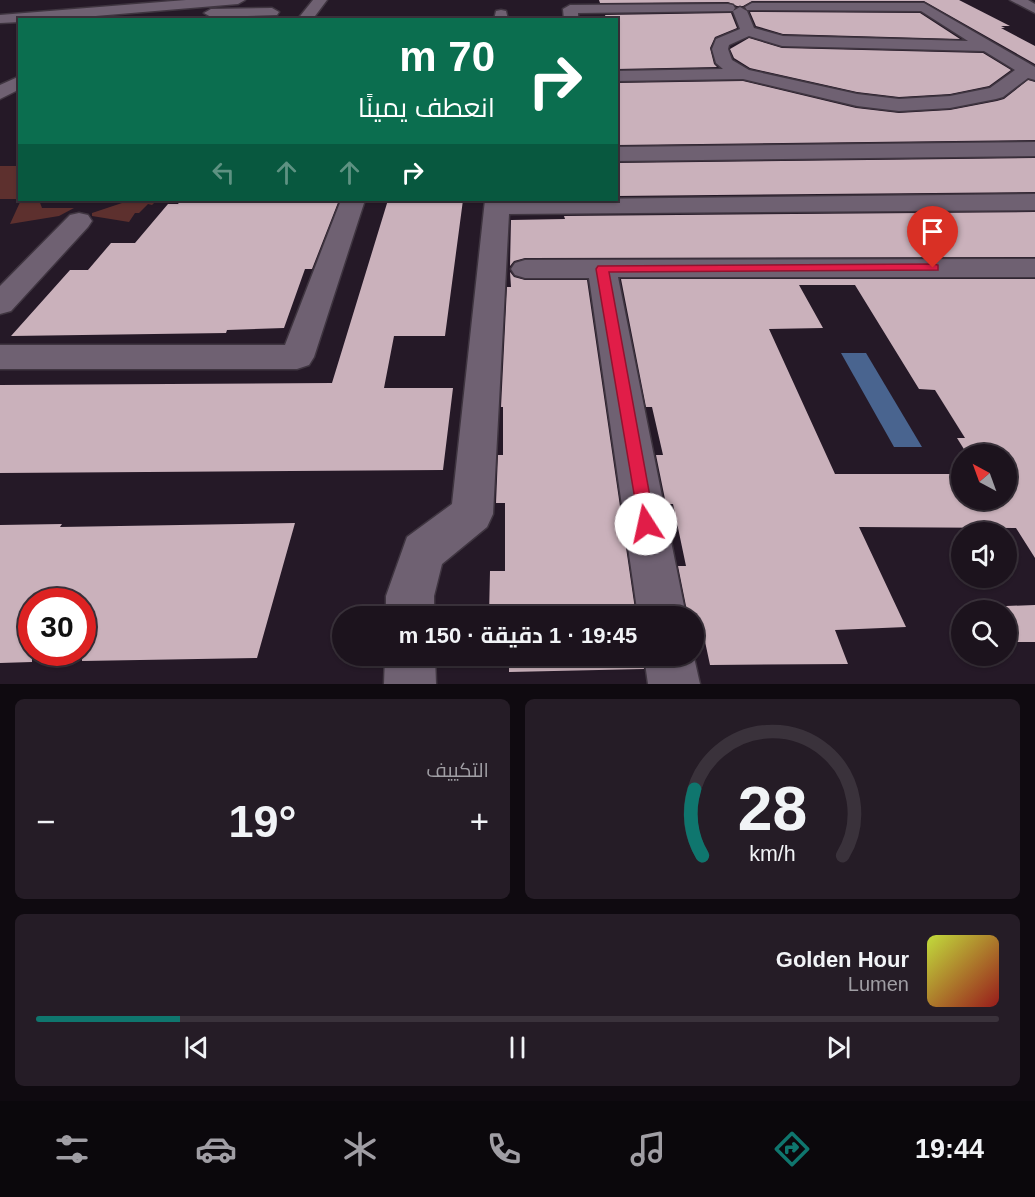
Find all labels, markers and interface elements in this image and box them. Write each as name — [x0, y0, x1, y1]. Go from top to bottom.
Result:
text: 70 m — [399, 33, 495, 80]
icon: right — [516, 42, 594, 120]
text: انعطف يمينًا — [358, 93, 495, 123]
icon: left — [207, 156, 240, 189]
icon: ahead — [270, 156, 303, 189]
icon: ahead — [333, 156, 366, 189]
icon: right — [396, 156, 429, 189]
pin — [907, 206, 958, 268]
icon: arrive — [916, 215, 949, 248]
north arrow — [951, 444, 1017, 510]
map controls — [951, 444, 1017, 666]
position arrow — [614, 492, 678, 556]
button: sound — [951, 522, 1017, 588]
speed limit sign: 30 — [18, 588, 96, 666]
button: search — [951, 600, 1017, 666]
text: 19:45 · 1 دقيقة · 150 m — [399, 623, 637, 648]
text: التكييف — [426, 759, 489, 781]
text: 28 — [738, 774, 807, 843]
text: 19° — [228, 796, 297, 847]
text: − — [36, 803, 55, 840]
text: + — [470, 803, 489, 840]
text: km/h — [749, 842, 796, 866]
text: Golden Hour — [776, 947, 909, 972]
text: Lumen — [848, 973, 909, 995]
icon: previous — [180, 1031, 213, 1064]
icon: pause — [501, 1031, 534, 1064]
icon: next — [822, 1031, 855, 1064]
icon: filters — [51, 1128, 93, 1170]
icon: car — [195, 1128, 237, 1170]
icon: climate — [339, 1128, 381, 1170]
icon: phone — [483, 1128, 525, 1170]
icon: music — [627, 1128, 669, 1170]
icon: directions — [771, 1128, 813, 1170]
text: 19:44 — [915, 1134, 984, 1164]

